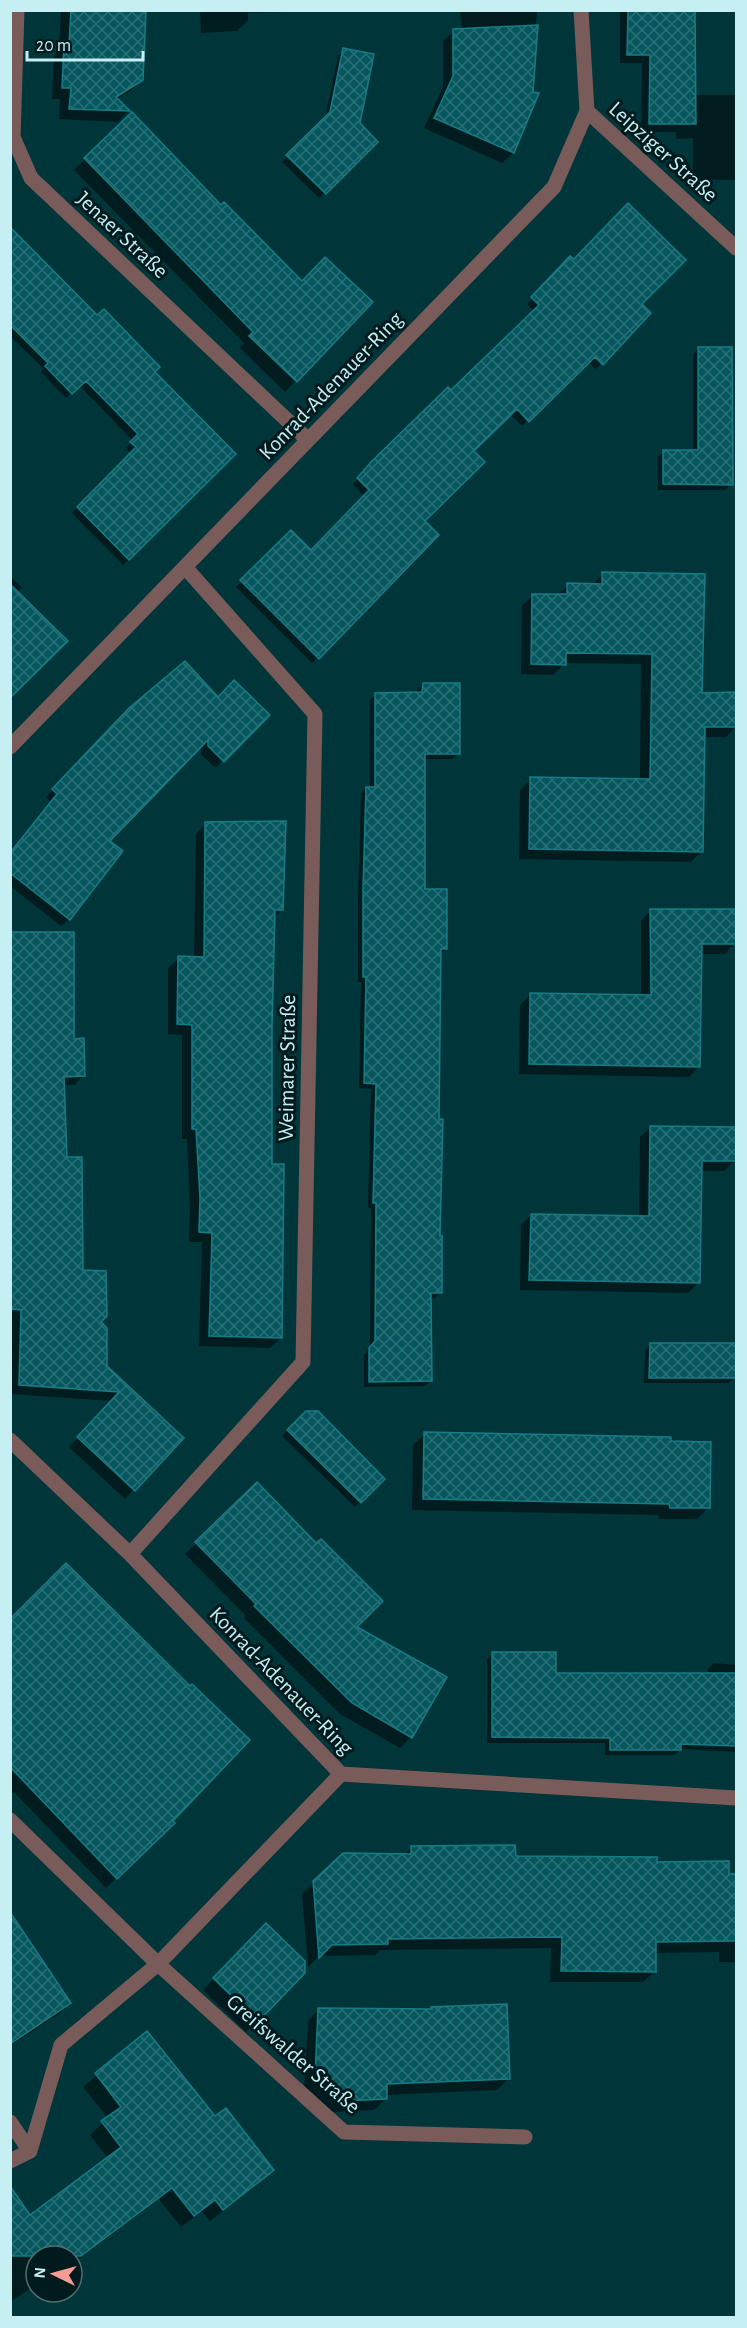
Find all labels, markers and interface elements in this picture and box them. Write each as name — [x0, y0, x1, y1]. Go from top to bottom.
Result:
scale bar — [27, 24, 142, 62]
text: 20 m — [36, 37, 71, 55]
street label: Leipziger Straße — [605, 97, 722, 206]
street label: Jenaer Straße — [73, 187, 172, 282]
street label: Konrad-Adenauer-Ring — [255, 307, 407, 464]
street label: Weimarer Straße — [275, 995, 299, 1141]
street label: Konrad-Adenauer-Ring — [205, 1603, 357, 1759]
street label: Greifswalder Straße — [222, 1990, 364, 2118]
north arrow — [24, 2244, 84, 2304]
text: N — [32, 2267, 49, 2279]

